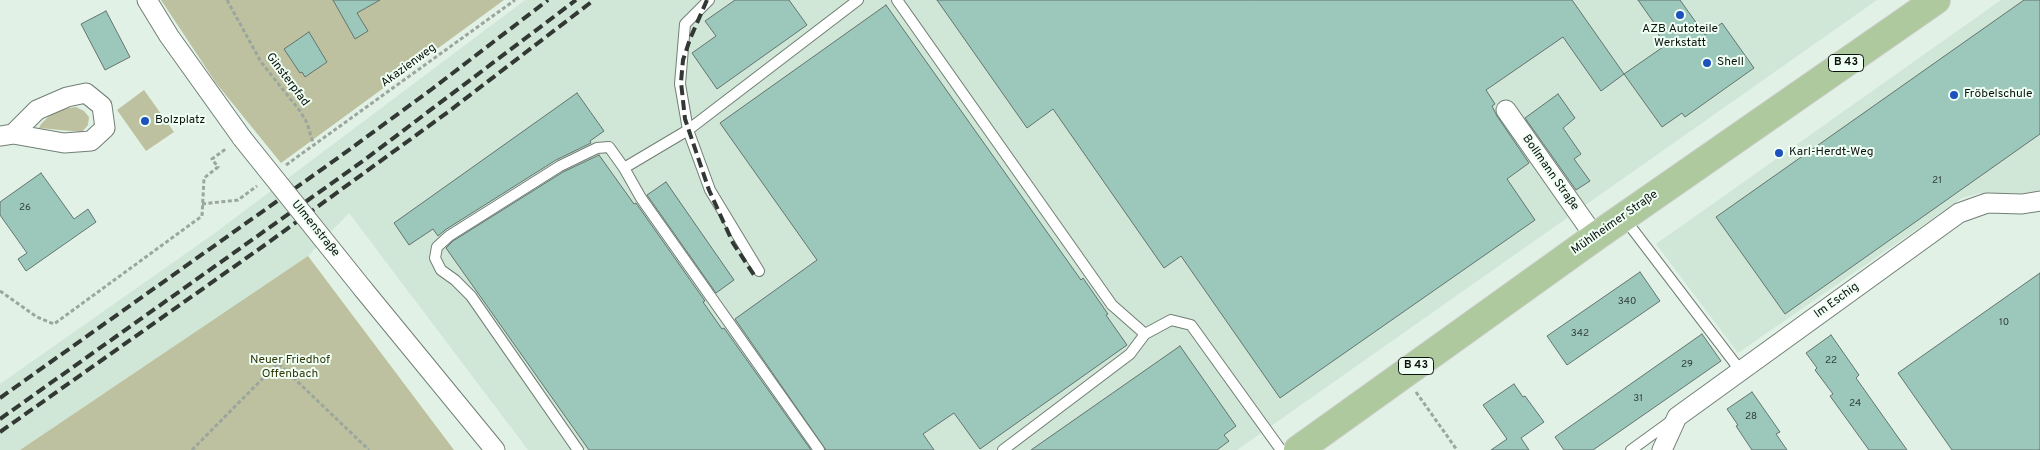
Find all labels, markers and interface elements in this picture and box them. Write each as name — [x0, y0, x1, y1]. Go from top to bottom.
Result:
marker: AZB Autoteile Werkstatt — [1674, 9, 1686, 21]
place label: AZB Autoteile Werkstatt — [1642, 23, 1718, 51]
street label: Akazienweg — [379, 41, 439, 91]
street label: Ginsterpfad — [262, 50, 312, 110]
road number: B 43 — [1828, 54, 1864, 72]
place label: Shell — [1717, 56, 1744, 70]
marker: Shell — [1701, 57, 1713, 69]
place label: Fröbelschule — [1964, 88, 2032, 102]
marker: Fröbelschule — [1948, 89, 1960, 101]
place label: Bolzplatz — [155, 114, 205, 128]
marker: Bolzplatz — [139, 115, 151, 127]
street label: Bollmann Straße — [1519, 132, 1581, 214]
place label: Karl-Herdt-Weg — [1789, 146, 1874, 160]
marker: Karl-Herdt-Weg — [1773, 147, 1785, 159]
house number: 21 — [1932, 175, 1942, 187]
street label: Mühlheimer Straße — [1569, 188, 1661, 258]
street label: Ulmenstraße — [288, 198, 342, 260]
house number: 26 — [19, 202, 31, 214]
street label: Im Eschig — [1812, 280, 1862, 322]
house number: 340 — [1618, 296, 1636, 308]
house number: 10 — [1999, 317, 2009, 329]
house number: 342 — [1571, 328, 1589, 340]
park label: Neuer Friedhof Offenbach — [250, 354, 330, 382]
house number: 22 — [1825, 355, 1837, 367]
road number: B 43 — [1398, 358, 1434, 374]
house number: 29 — [1681, 359, 1693, 371]
house number: 31 — [1633, 393, 1643, 405]
house number: 24 — [1849, 398, 1861, 410]
house number: 28 — [1745, 411, 1757, 423]

